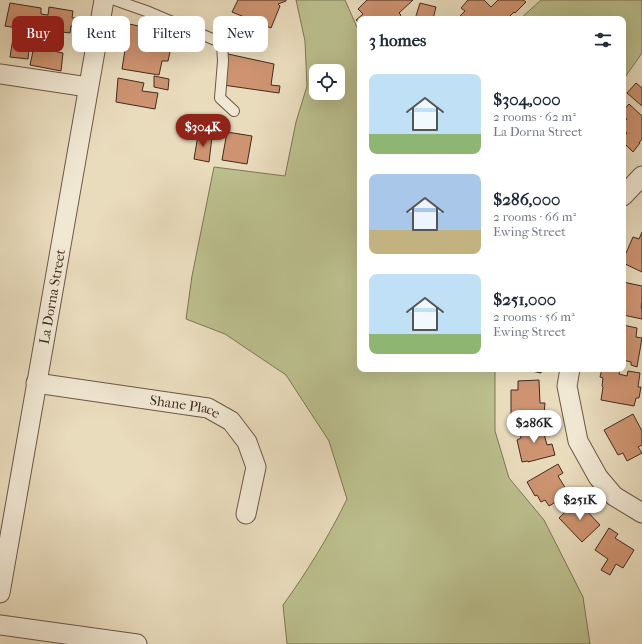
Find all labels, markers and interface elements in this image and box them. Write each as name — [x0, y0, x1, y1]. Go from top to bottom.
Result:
chip: Buy — [12, 16, 64, 52]
chip: Rent — [72, 16, 130, 52]
chip: Filters — [138, 16, 205, 52]
chip: New — [213, 16, 268, 52]
icon: filters — [592, 29, 614, 51]
text: 3 homes — [369, 30, 426, 50]
map controls — [309, 64, 345, 100]
button: locate — [309, 64, 345, 100]
text: $304,000 — [493, 89, 561, 109]
icon: home — [401, 90, 449, 138]
text: 2 rooms · 62 m² — [493, 109, 576, 124]
pin: $304K — [175, 114, 231, 148]
text: $304K — [185, 119, 221, 134]
text: La Dorna Street — [493, 124, 582, 139]
text: $286,000 — [493, 189, 561, 209]
icon: home — [401, 190, 449, 238]
text: 2 rooms · 66 m² — [493, 209, 576, 224]
text: Ewing Street — [493, 224, 566, 239]
street label: La Dorna Street — [35, 248, 69, 345]
text: $251,000 — [493, 289, 556, 309]
icon: home — [401, 290, 449, 338]
text: 2 rooms · 56 m² — [493, 309, 575, 324]
text: Ewing Street — [493, 324, 566, 339]
street label: Shane Place — [149, 391, 224, 422]
pin: $286K — [506, 410, 562, 444]
text: $286K — [516, 415, 552, 430]
pin: $251K — [552, 487, 608, 521]
text: $251K — [563, 492, 597, 507]

